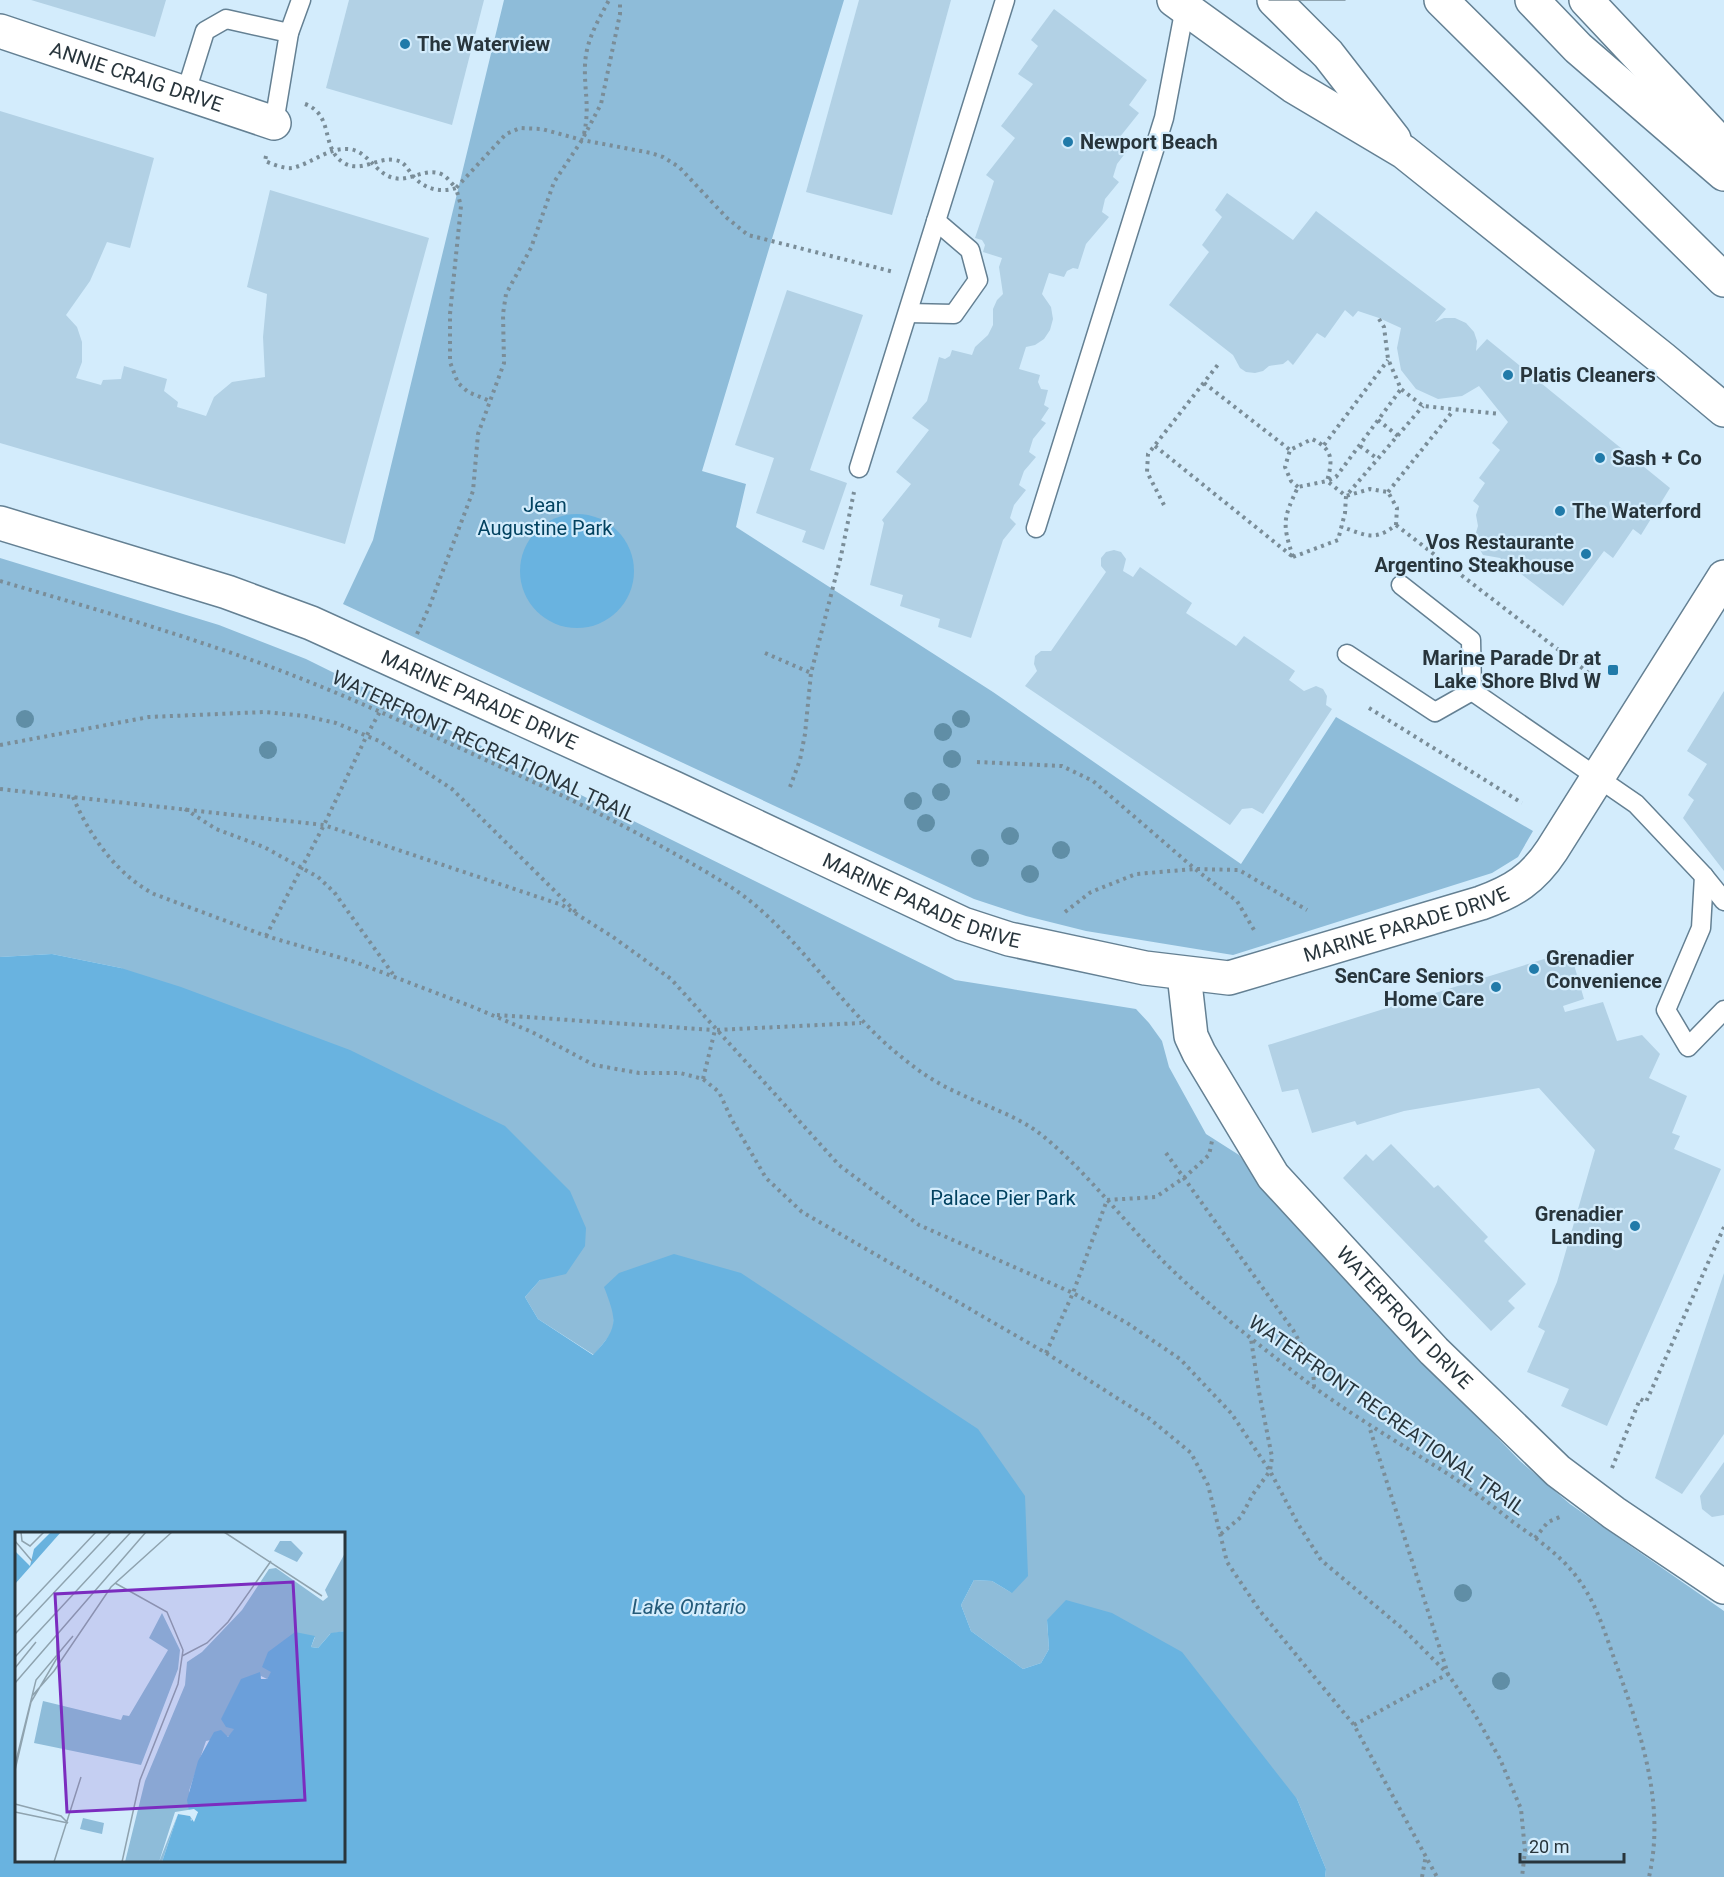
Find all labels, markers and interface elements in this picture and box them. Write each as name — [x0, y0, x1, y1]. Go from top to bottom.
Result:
place label: The Waterview — [417, 32, 551, 56]
street label: ANNIE CRAIG DRIVE — [47, 37, 226, 117]
marker: The Waterview — [398, 37, 412, 51]
place label: Newport Beach — [1080, 130, 1218, 154]
marker: Newport Beach — [1061, 135, 1075, 149]
place label: Platis Cleaners — [1520, 363, 1656, 387]
marker: Platis Cleaners — [1501, 368, 1515, 382]
place label: Sash + Co — [1612, 446, 1702, 470]
marker: Sash + Co — [1593, 451, 1607, 465]
park label: Jean Augustine Park — [478, 493, 613, 540]
place label: The Waterford — [1572, 499, 1701, 523]
marker: The Waterford — [1553, 504, 1567, 518]
place label: Vos Restaurante Argentino Steakhouse — [1374, 530, 1574, 577]
marker: Vos Restaurante Argentino Steakhouse — [1579, 547, 1593, 561]
street label: MARINE PARADE DRIVE — [378, 645, 582, 755]
place label: Marine Parade Dr at Lake Shore Blvd W — [1422, 646, 1601, 693]
marker: Marine Parade Dr at Lake Shore Blvd W — [1606, 663, 1620, 677]
street label: WATERFRONT RECREATIONAL TRAIL — [328, 665, 640, 827]
street label: MARINE PARADE DRIVE — [819, 848, 1023, 953]
street label: MARINE PARADE DRIVE — [1301, 881, 1513, 967]
place label: Grenadier Convenience — [1546, 946, 1662, 993]
marker: Grenadier Convenience — [1527, 962, 1541, 976]
place label: SenCare Seniors Home Care — [1334, 964, 1484, 1011]
marker: SenCare Seniors Home Care — [1489, 980, 1503, 994]
park label: Palace Pier Park — [930, 1186, 1077, 1210]
place label: Grenadier Landing — [1535, 1202, 1624, 1249]
marker: Grenadier Landing — [1628, 1219, 1642, 1233]
street label: WATERFRONT DRIVE — [1332, 1241, 1478, 1394]
street label: WATERFRONT RECREATIONAL TRAIL — [1244, 1310, 1530, 1520]
inset map — [15, 1532, 345, 1862]
water label: Lake Ontario — [632, 1595, 746, 1619]
scale bar — [1520, 1826, 1624, 1864]
text: 20 m — [1529, 1836, 1569, 1857]

